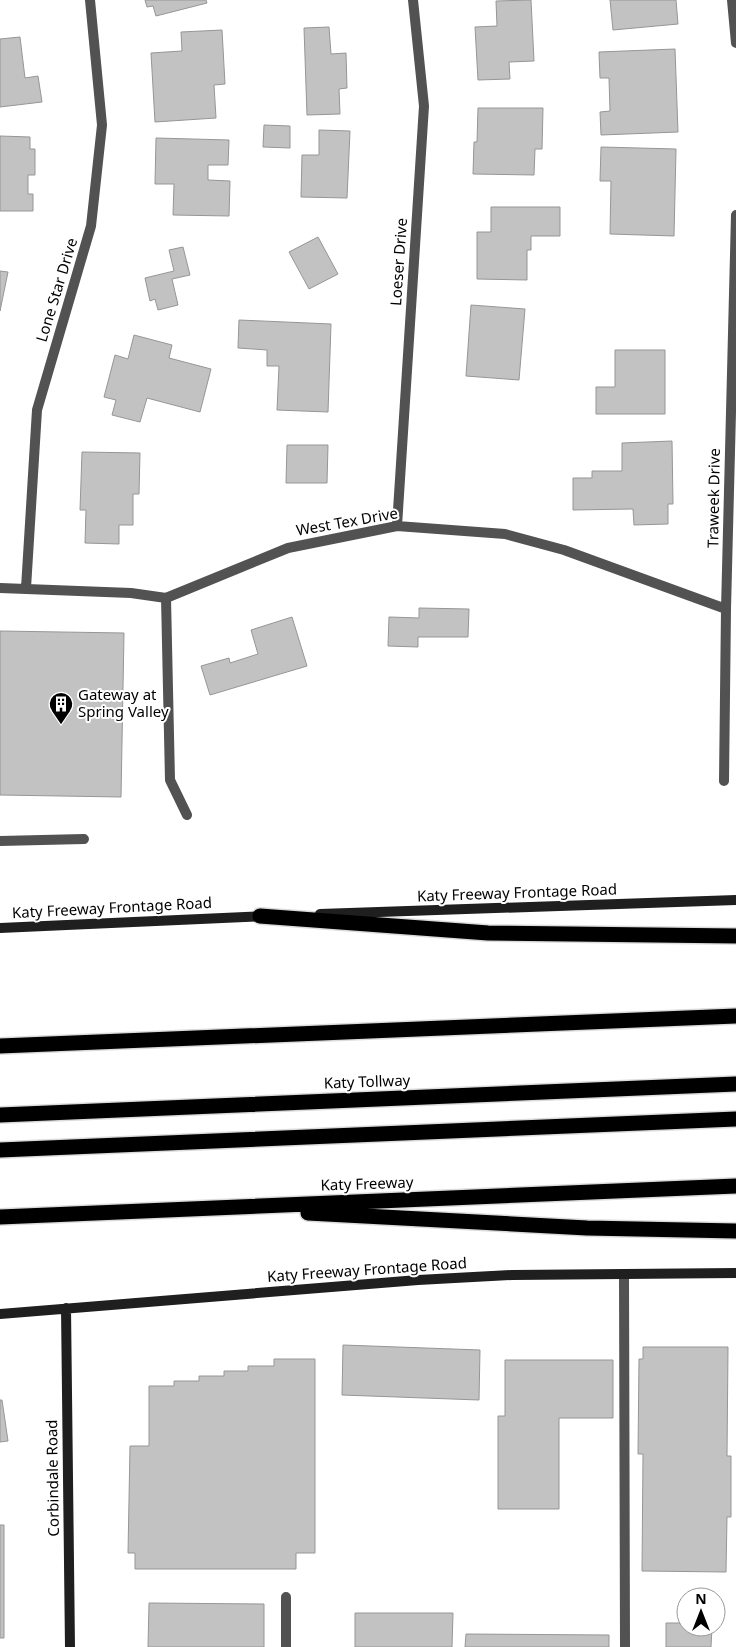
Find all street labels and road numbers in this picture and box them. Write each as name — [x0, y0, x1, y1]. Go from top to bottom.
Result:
street label: Loeser Drive — [385, 217, 411, 307]
street label: Lone Star Drive — [31, 235, 81, 344]
street label: Traweek Drive — [702, 448, 724, 548]
street label: West Tex Drive — [294, 502, 399, 540]
street label: Katy Freeway Frontage Road — [417, 879, 617, 905]
street label: Katy Freeway Frontage Road — [11, 892, 212, 922]
street label: Katy Tollway — [323, 1069, 411, 1093]
street label: Katy Freeway — [320, 1171, 414, 1195]
street label: Katy Freeway Frontage Road — [266, 1252, 467, 1286]
street label: Corbindale Road — [41, 1419, 63, 1537]

